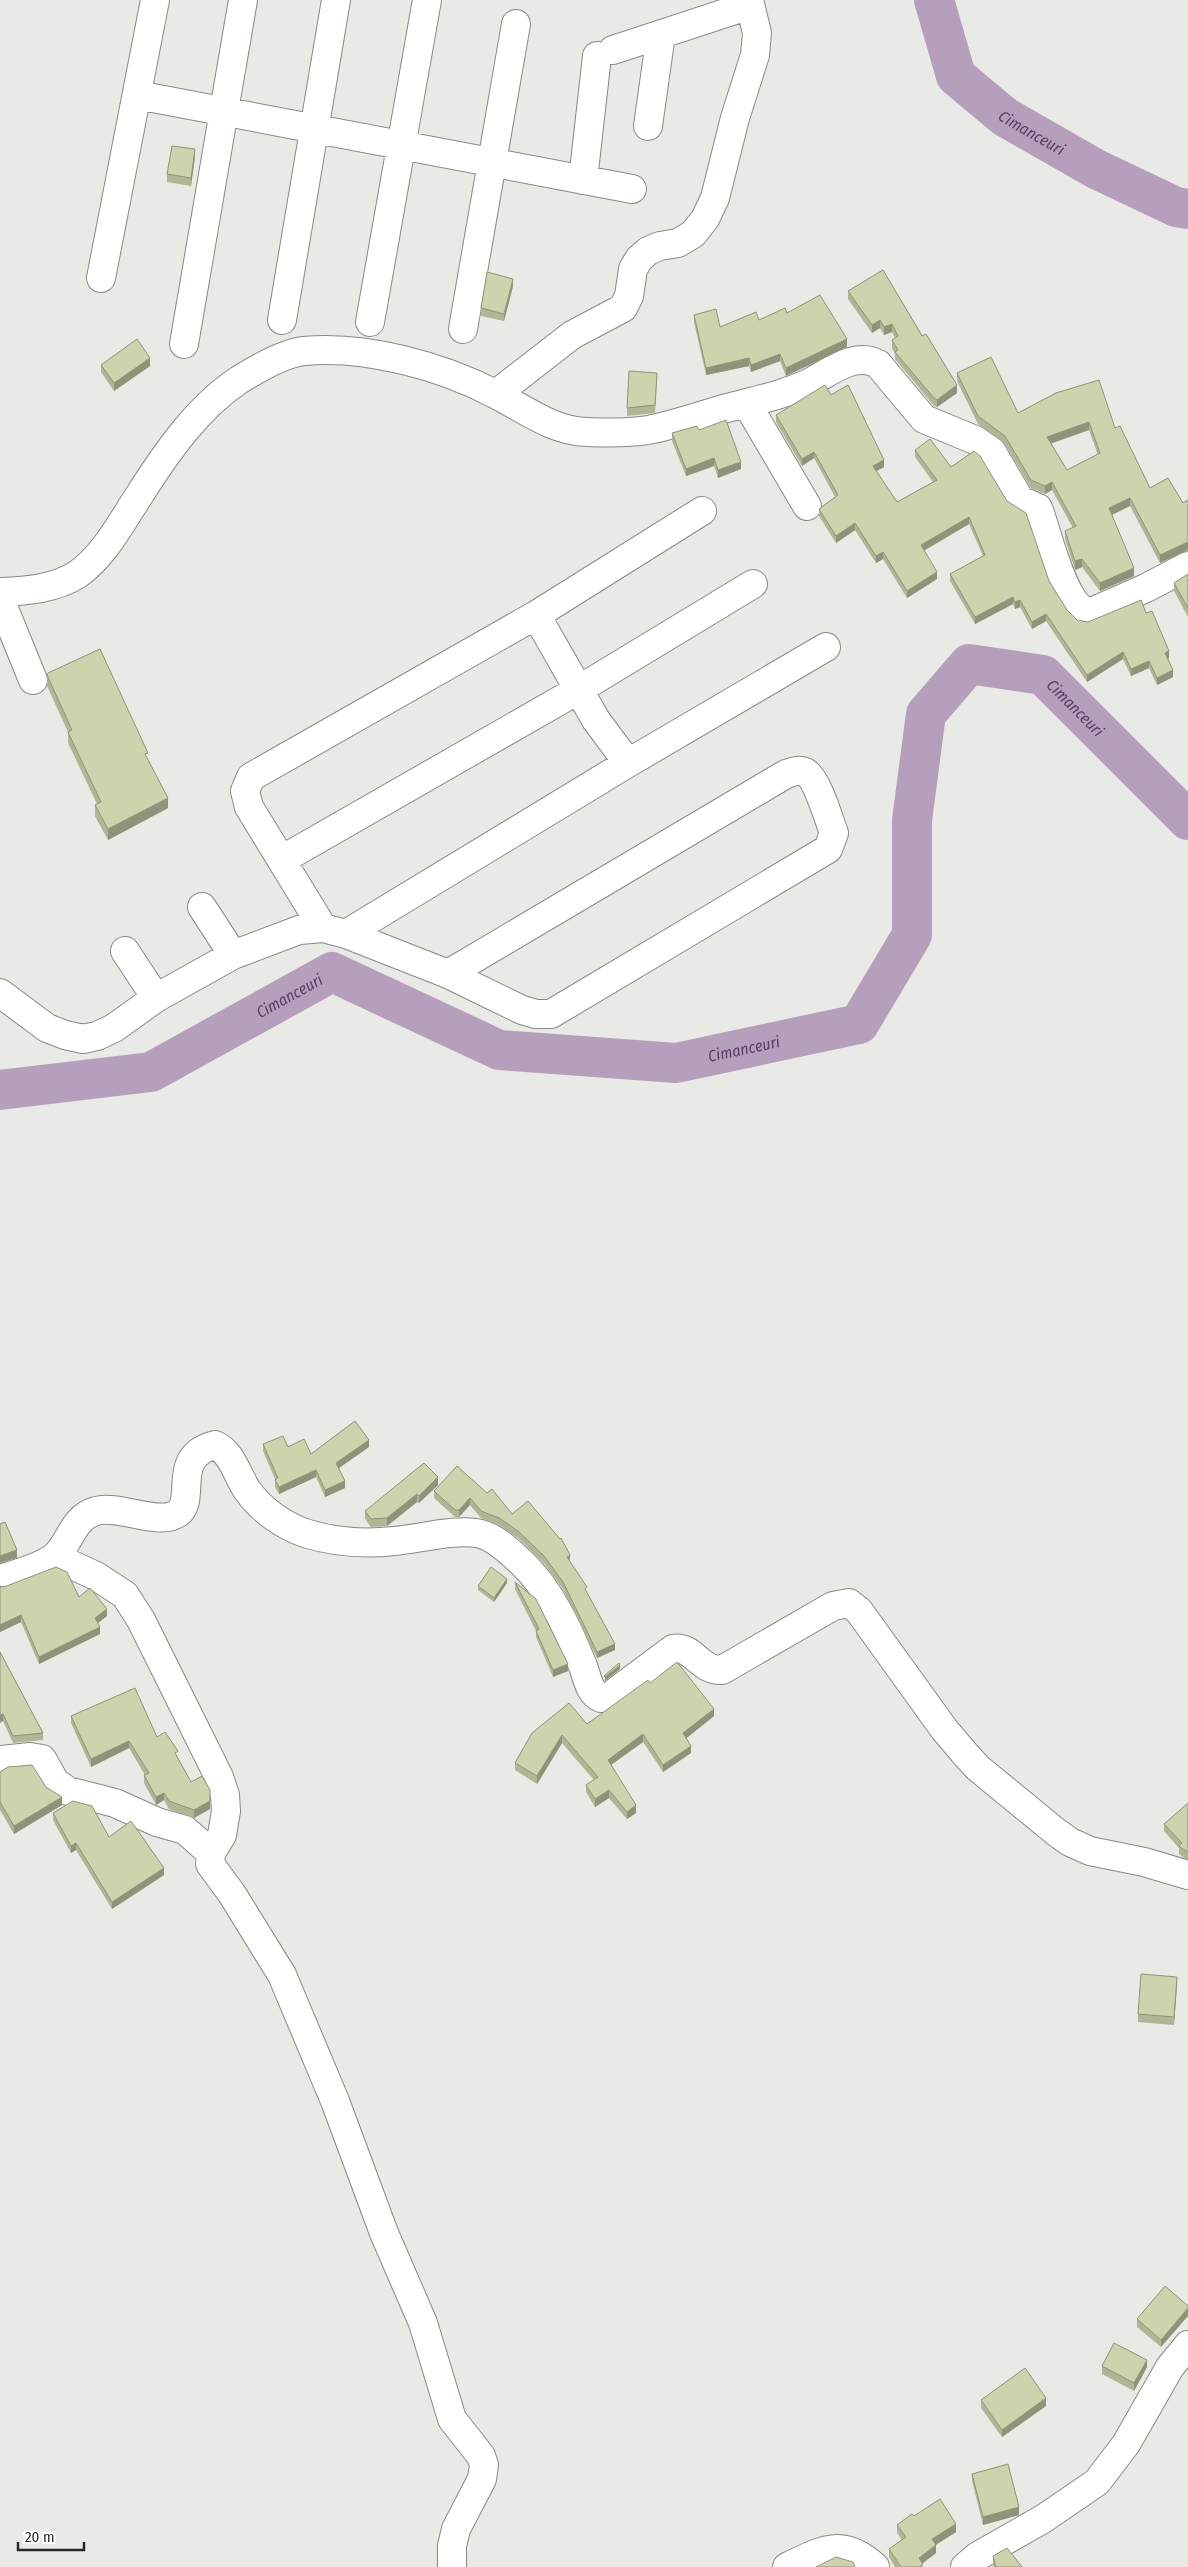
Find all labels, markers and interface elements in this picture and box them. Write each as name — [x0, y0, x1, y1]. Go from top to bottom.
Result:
water label: Cimanceuri — [994, 107, 1068, 159]
water label: Cimanceuri — [1043, 675, 1108, 740]
water label: Cimanceuri — [253, 970, 326, 1022]
water label: Cimanceuri — [706, 1032, 782, 1066]
scale bar — [18, 2520, 84, 2552]
text: 20 m — [25, 2528, 55, 2546]

